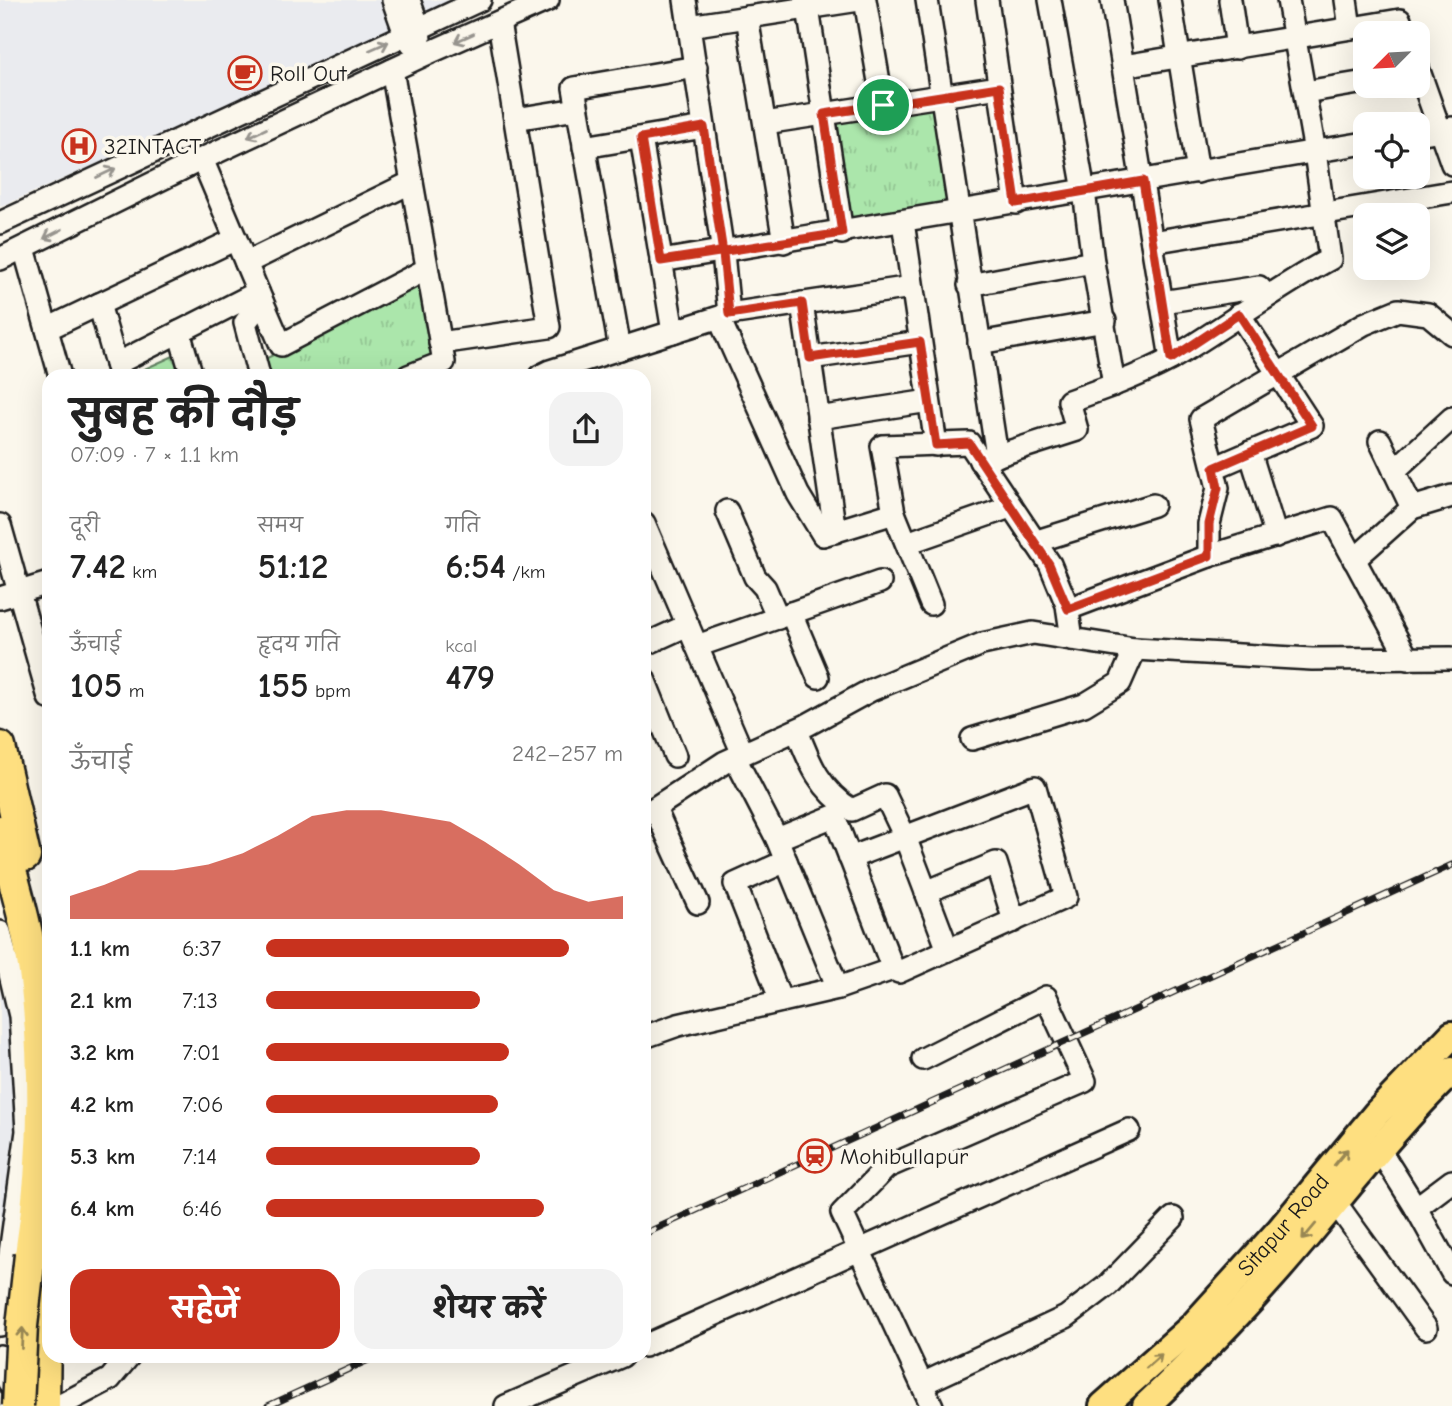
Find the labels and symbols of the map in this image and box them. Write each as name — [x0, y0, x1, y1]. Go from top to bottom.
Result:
north arrow — [1353, 21, 1430, 98]
one-way arrow — [454, 32, 475, 45]
one-way arrow — [368, 39, 389, 52]
cafe icon: Roll Out — [226, 54, 264, 92]
place label: Roll Out — [270, 60, 348, 87]
pin — [853, 75, 913, 135]
hospital icon: 32INTACT — [60, 127, 98, 165]
one-way arrow — [247, 127, 268, 141]
place label: 32INTACT — [104, 133, 201, 160]
one-way arrow — [95, 166, 116, 179]
one-way arrow — [43, 227, 64, 241]
station icon: Mohibullapur — [796, 1137, 834, 1175]
place label: Mohibullapur — [840, 1143, 969, 1170]
one-way arrow — [1333, 1149, 1348, 1167]
street label: Sitapur Road — [1232, 1168, 1335, 1281]
one-way arrow — [1302, 1223, 1317, 1241]
one-way arrow — [15, 1327, 28, 1350]
one-way arrow — [1145, 1352, 1162, 1369]

